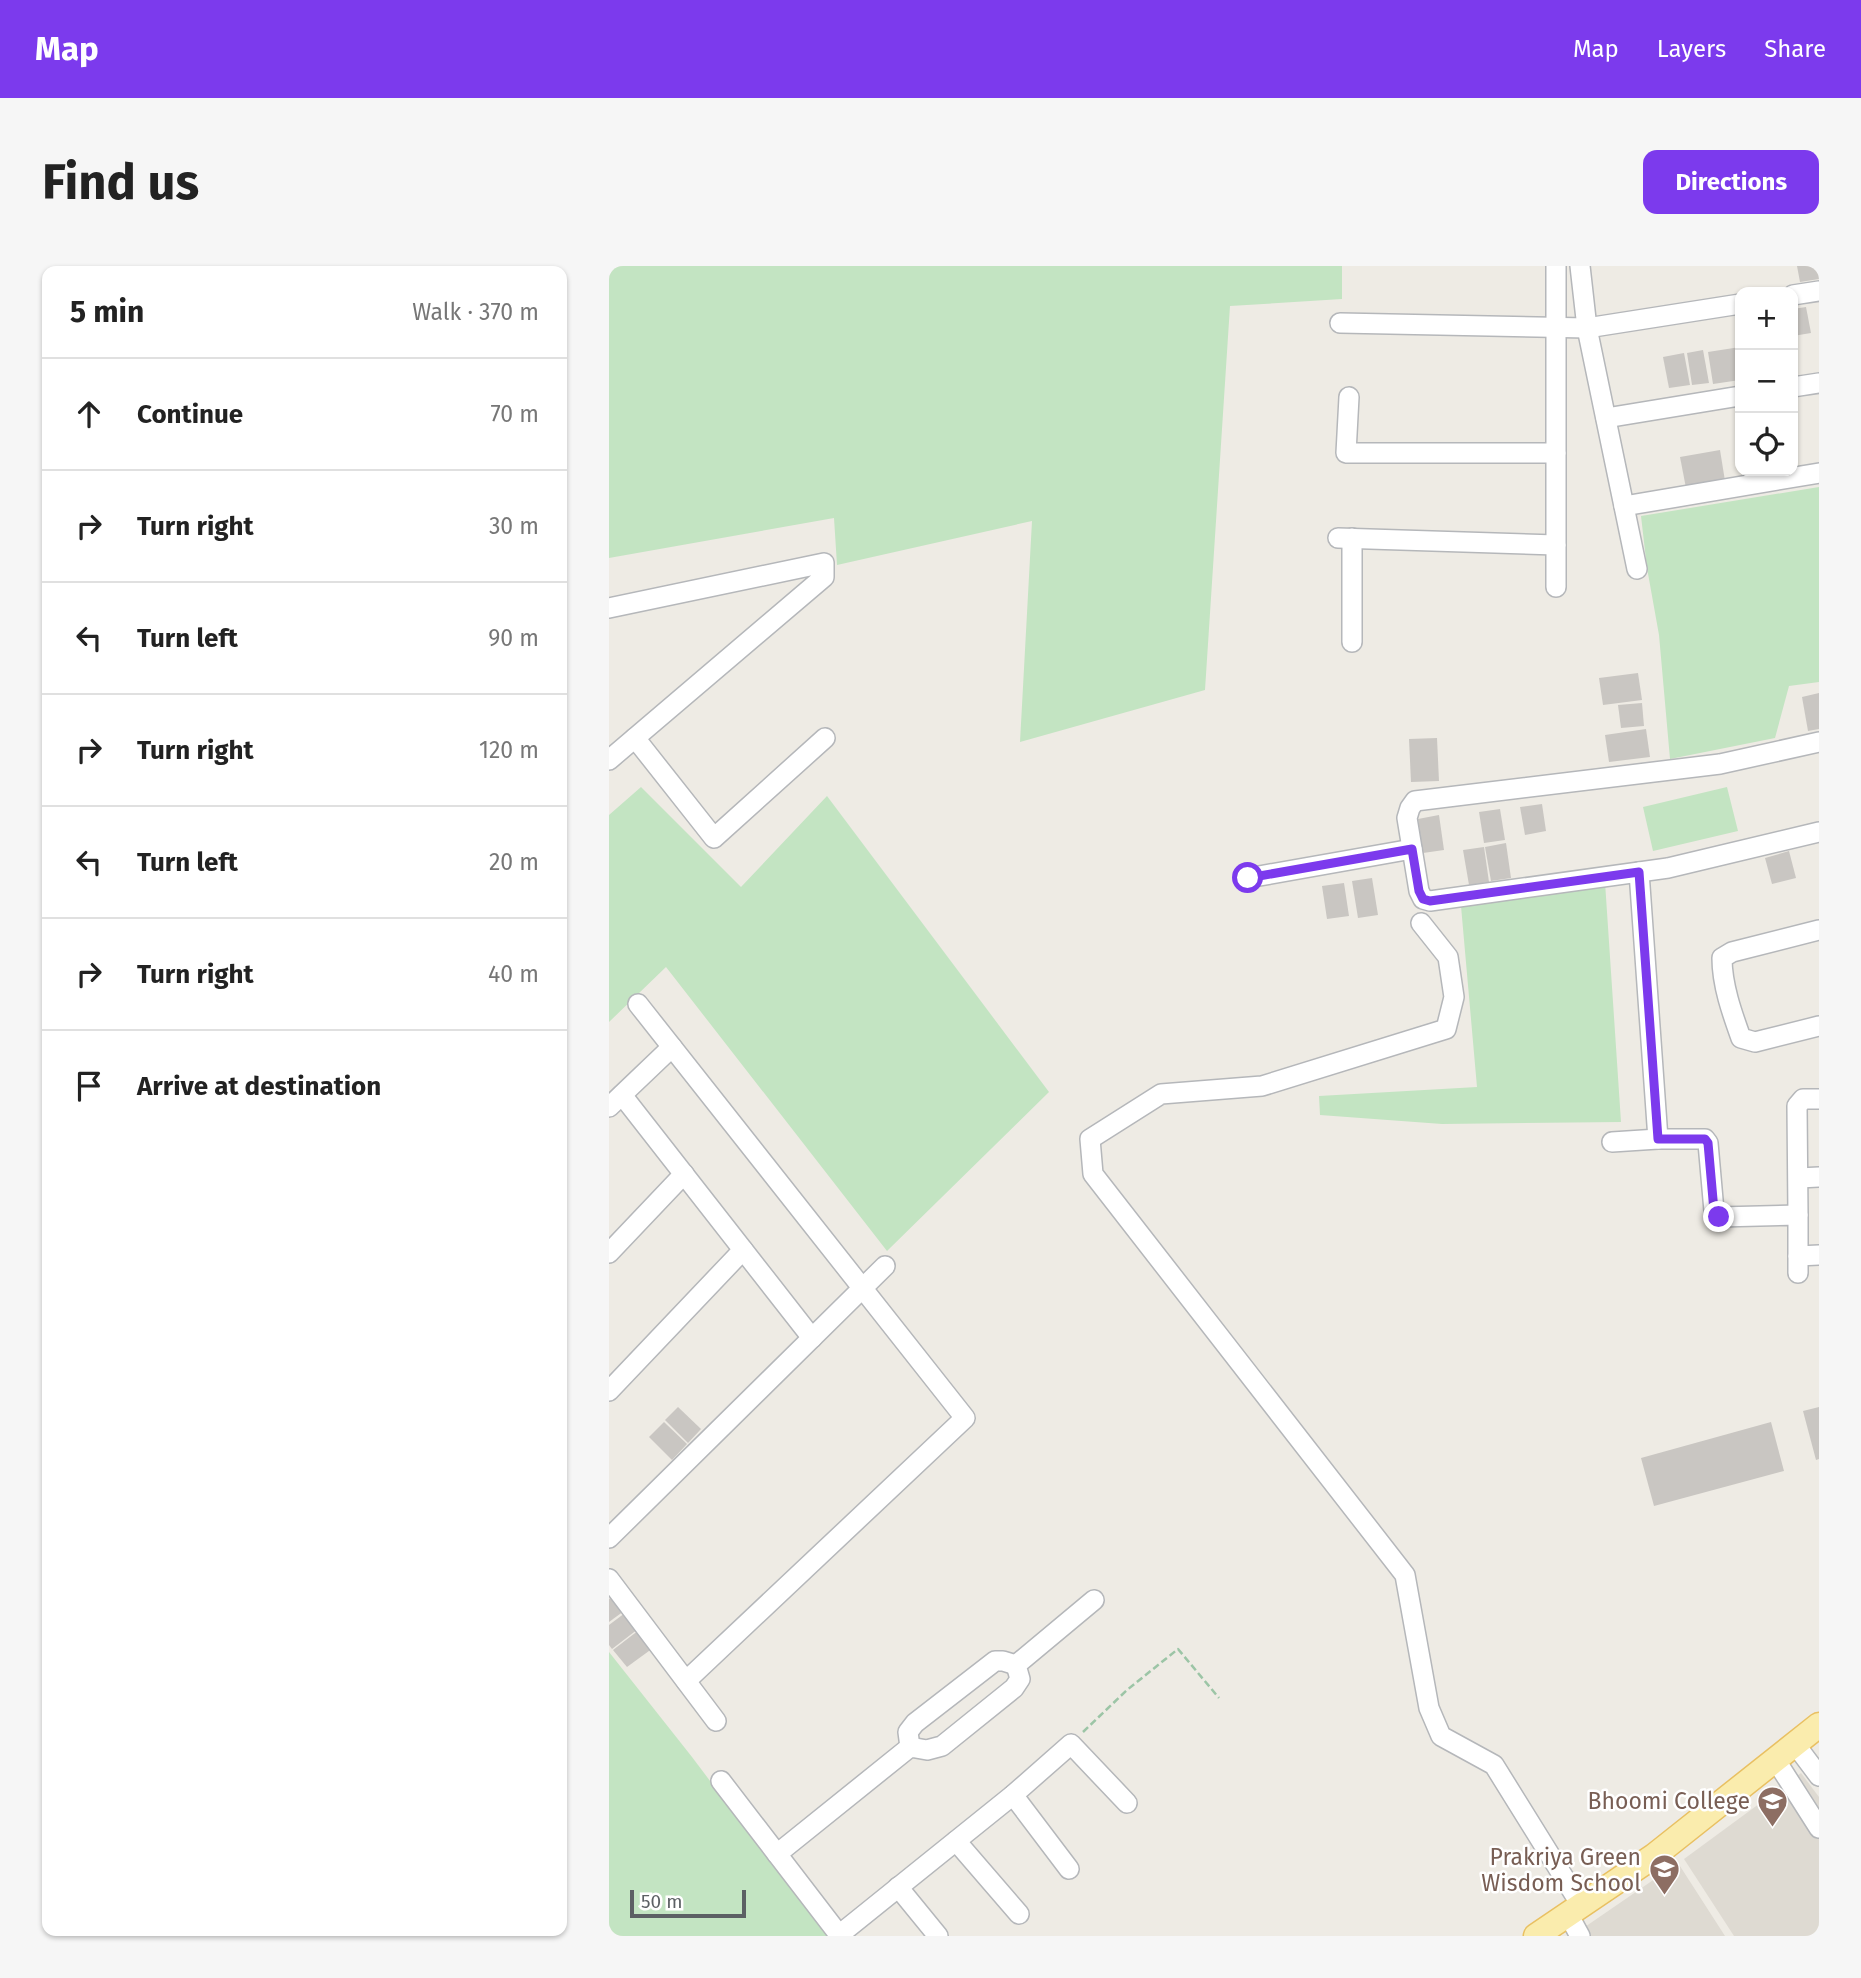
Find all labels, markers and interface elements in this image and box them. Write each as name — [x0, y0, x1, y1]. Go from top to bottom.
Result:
text: Map — [35, 29, 99, 69]
text: Map — [1573, 35, 1619, 63]
text: Layers — [1657, 35, 1726, 63]
text: Share — [1764, 35, 1826, 63]
button: Directions — [1643, 150, 1819, 214]
text: Find us — [42, 153, 199, 212]
map controls — [1735, 287, 1798, 476]
button: + — [1735, 287, 1798, 350]
text: 5 min — [70, 294, 144, 330]
text: Walk · 370 m — [412, 298, 539, 326]
button: − — [1735, 350, 1798, 413]
icon: ahead — [70, 395, 108, 433]
text: Continue — [137, 399, 243, 430]
text: 70 m — [490, 400, 539, 428]
button: locate — [1735, 413, 1798, 476]
icon: right — [70, 507, 108, 545]
text: Turn right — [137, 511, 254, 542]
text: 30 m — [489, 512, 539, 540]
icon: left — [70, 619, 108, 657]
text: Turn left — [137, 623, 238, 654]
text: 90 m — [488, 624, 539, 652]
icon: right — [70, 731, 108, 769]
text: Turn right — [137, 735, 254, 766]
text: 120 m — [479, 736, 539, 764]
icon: left — [70, 843, 108, 881]
text: Turn left — [137, 847, 238, 878]
text: 20 m — [489, 848, 539, 876]
route start — [1232, 862, 1263, 893]
icon: right — [70, 955, 108, 993]
text: Turn right — [137, 959, 254, 990]
text: 40 m — [488, 960, 539, 988]
icon: arrive — [70, 1067, 108, 1105]
text: Arrive at destination — [137, 1071, 381, 1102]
route end — [1703, 1201, 1734, 1232]
school or university icon: Bhoomi College — [1756, 1784, 1790, 1828]
place label: Bhoomi College — [1588, 1787, 1750, 1815]
place label: Prakriya Green Wisdom School — [1481, 1843, 1641, 1897]
school or university icon: Prakriya Green Wisdom School — [1647, 1853, 1681, 1897]
scale bar — [630, 1887, 745, 1919]
text: 50 m — [641, 1890, 682, 1913]

